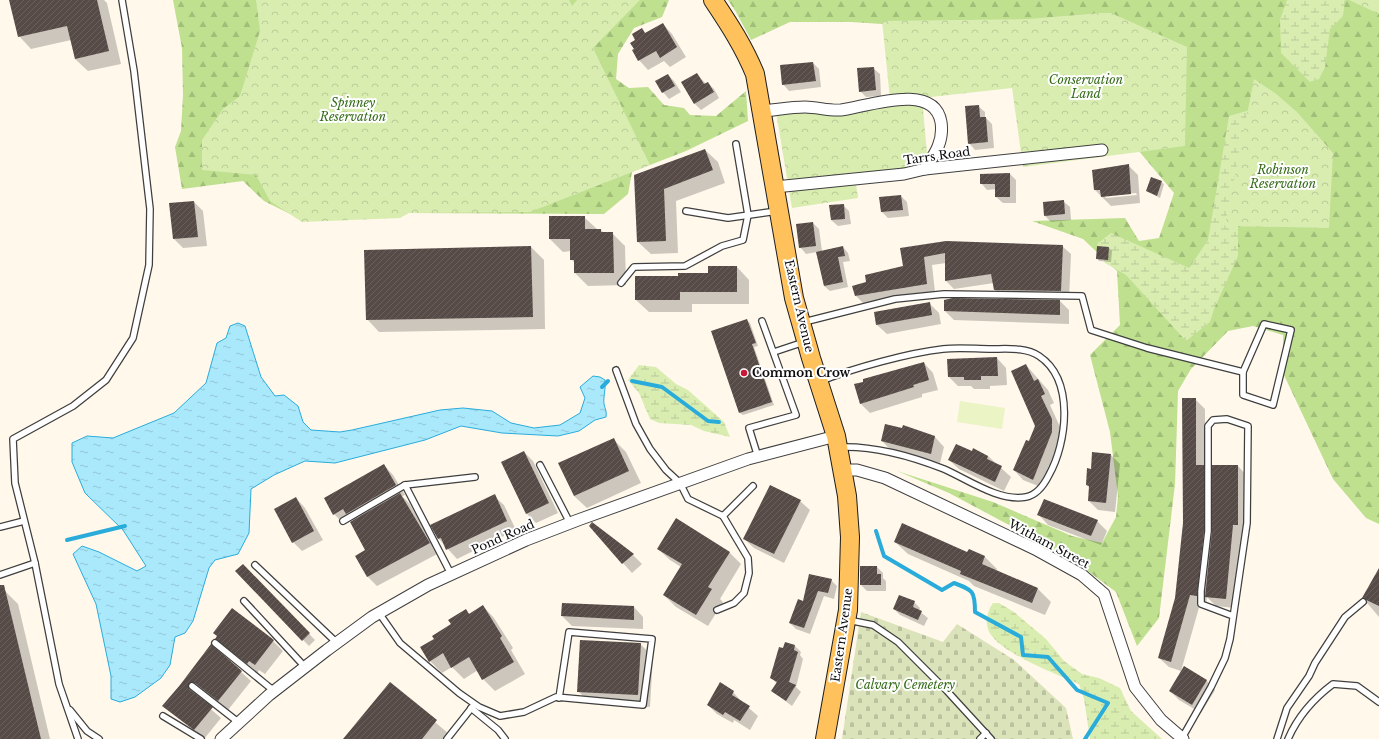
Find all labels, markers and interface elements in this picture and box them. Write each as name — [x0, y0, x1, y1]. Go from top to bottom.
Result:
park label: Conservation Land — [1049, 72, 1124, 101]
park label: Spinney Reservation — [319, 95, 387, 124]
street label: Tarrs Road — [903, 143, 971, 168]
park label: Robinson Reservation — [1249, 162, 1317, 191]
street label: Eastern Avenue — [782, 258, 817, 354]
place label: Common Crow — [752, 365, 851, 380]
marker: Common Crow — [739, 368, 749, 378]
street label: Witham Street — [1005, 515, 1093, 572]
street label: Pond Road — [469, 516, 537, 557]
street label: Eastern Avenue — [827, 587, 856, 683]
park label: Calvary Cemetery — [855, 677, 956, 692]

